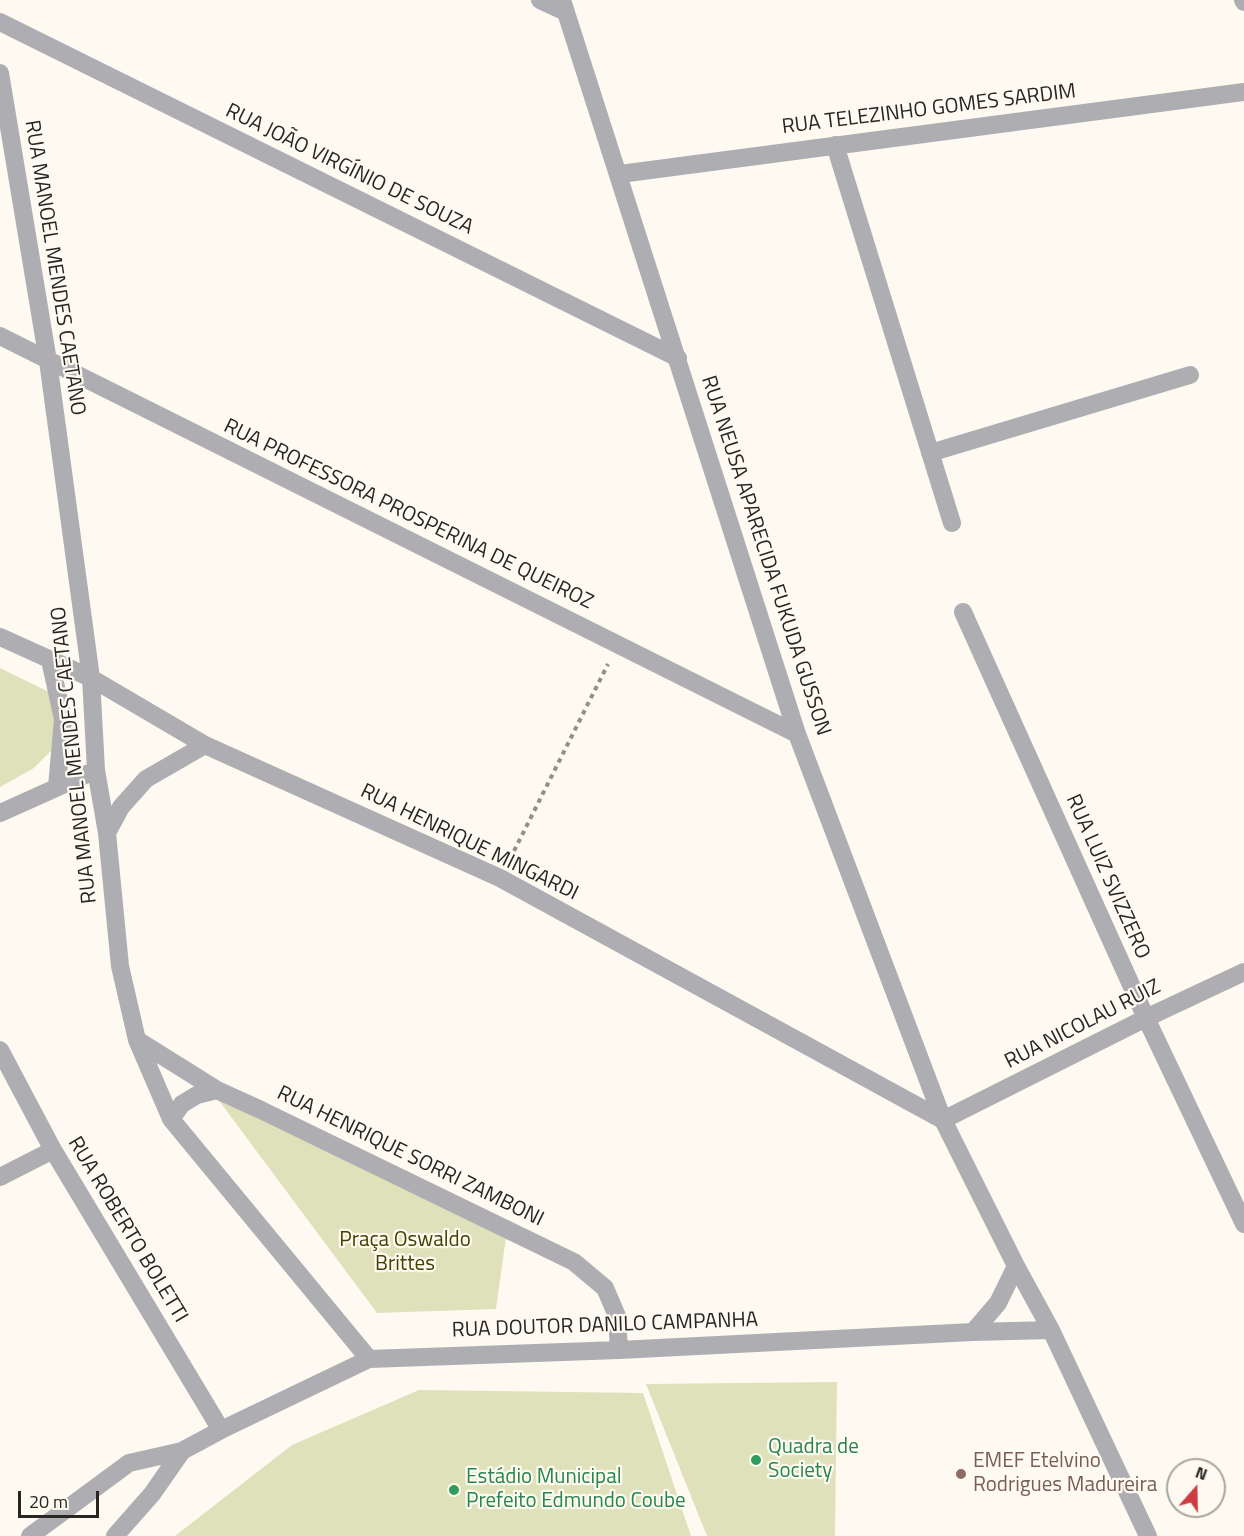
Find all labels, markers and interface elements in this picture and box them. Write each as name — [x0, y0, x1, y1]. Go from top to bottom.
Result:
street label: RUA TELEZINHO GOMES SARDIM — [781, 79, 1077, 141]
street label: RUA JOÃO VIRGÍNIO DE SOUZA — [221, 99, 477, 241]
street label: RUA MANOEL MENDES CAETANO — [18, 119, 90, 417]
street label: RUA NEUSA APARECIDA FUKUDA GUSSON — [695, 373, 835, 739]
street label: RUA PROFESSORA PROSPERINA DE QUEIROZ — [219, 414, 597, 616]
street label: RUA MANOEL MENDES CAETANO — [47, 605, 103, 905]
street label: RUA HENRIQUE MINGARDI — [356, 779, 582, 907]
street label: RUA LUIZ SVIZZERO — [1059, 791, 1155, 963]
street label: RUA NICOLAU RUIZ — [1001, 975, 1165, 1075]
street label: RUA HENRIQUE SORRI ZAMBONI — [273, 1081, 547, 1233]
street label: RUA ROBERTO BOLETTI — [62, 1133, 192, 1327]
park label: Praça Oswaldo Brittes — [339, 1228, 471, 1278]
street label: RUA DOUTOR DANILO CAMPANHA — [451, 1308, 759, 1344]
place label: Quadra de Society — [768, 1435, 859, 1485]
place label: EMEF Etelvino Rodrigues Madureira — [973, 1449, 1157, 1499]
marker: Quadra de Society — [749, 1453, 763, 1467]
north arrow — [1166, 1458, 1226, 1518]
text: N — [1192, 1460, 1211, 1486]
place label: Estádio Municipal Prefeito Edmundo Coube — [466, 1465, 686, 1515]
marker: EMEF Etelvino Rodrigues Madureira — [954, 1467, 968, 1481]
scale bar — [21, 1479, 102, 1517]
marker: Estádio Municipal Prefeito Edmundo Coube — [447, 1483, 461, 1497]
text: 20 m — [29, 1488, 68, 1515]

